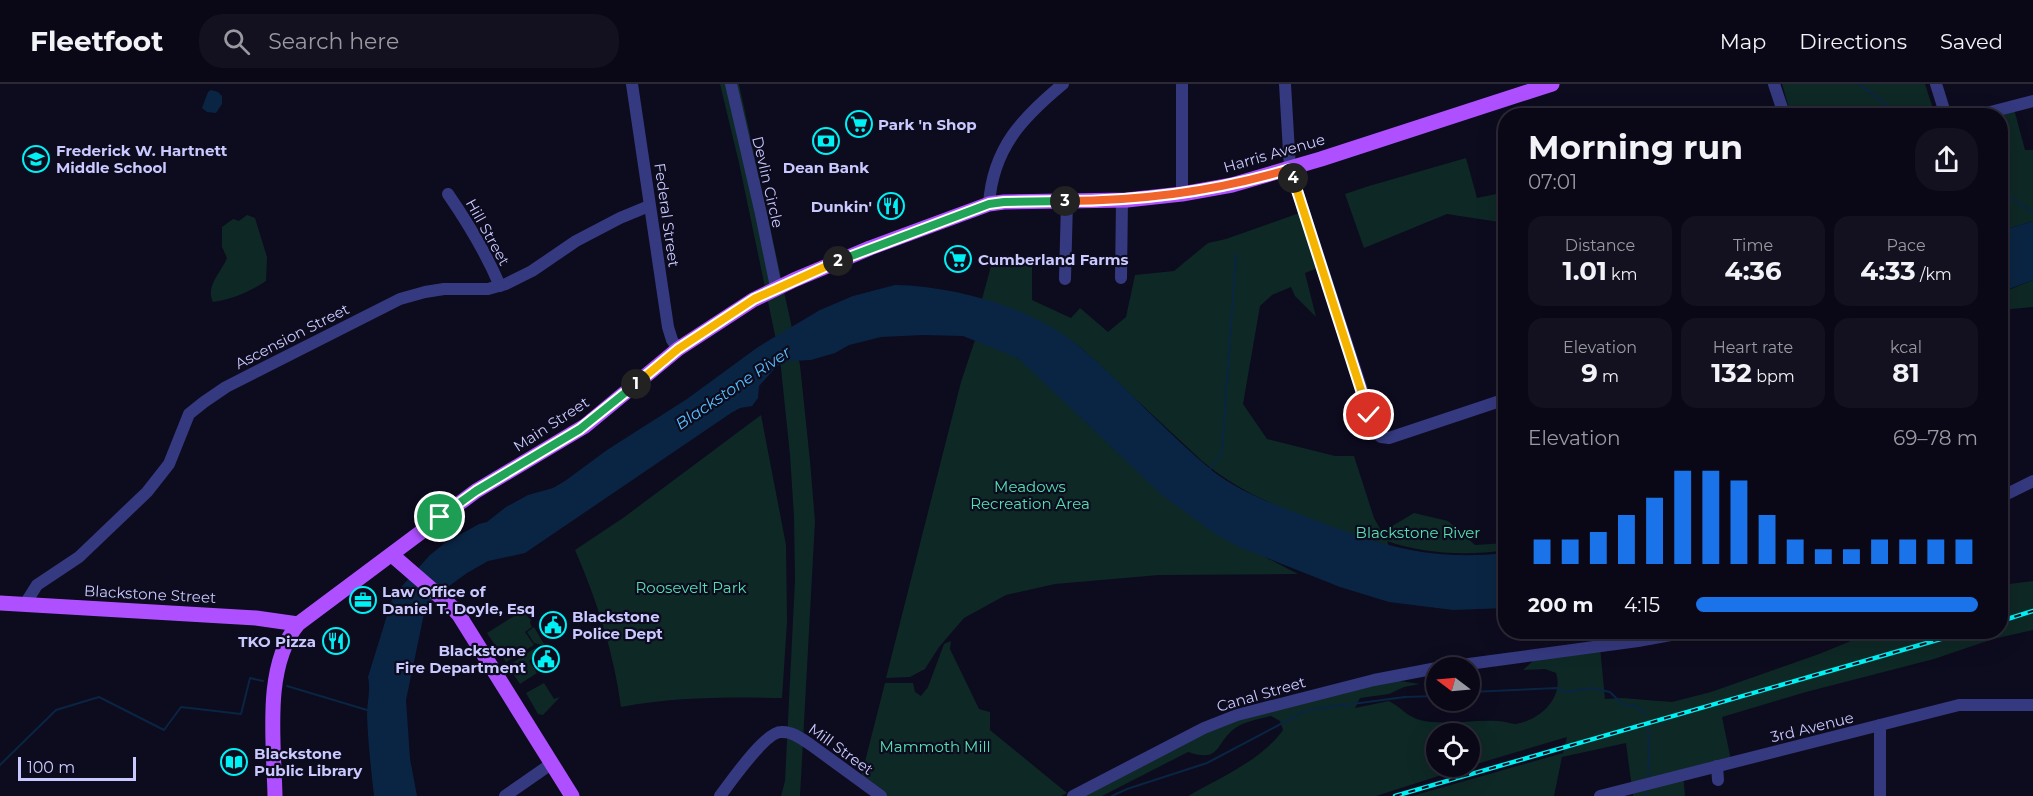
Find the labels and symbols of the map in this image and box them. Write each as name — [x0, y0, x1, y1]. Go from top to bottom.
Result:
supermarket icon: Park 'n Shop — [844, 109, 874, 139]
place label: Park 'n Shop — [878, 115, 977, 134]
bank icon: Dean Bank — [811, 126, 841, 156]
street label: Harris Avenue — [1221, 129, 1327, 177]
street label: Devlin Circle — [748, 134, 788, 230]
place label: Frederick W. Hartnett Middle School — [56, 141, 228, 177]
school or university icon: Frederick W. Hartnett Middle School — [21, 144, 51, 174]
place label: Dean Bank — [783, 158, 869, 177]
street label: Federal Street — [650, 162, 684, 268]
pin: 4 — [1278, 163, 1308, 193]
pin: 3 — [1050, 186, 1080, 216]
restaurant icon: Dunkin' — [876, 191, 906, 221]
street label: Hill Street — [462, 195, 514, 269]
place label: Dunkin' — [811, 197, 872, 216]
supermarket icon: Cumberland Farms — [943, 244, 973, 274]
pin: 2 — [823, 246, 853, 276]
place label: Cumberland Farms — [978, 250, 1129, 269]
street label: Ascension Street — [232, 299, 352, 373]
water label: Blackstone River — [672, 342, 795, 433]
pin: 1 — [621, 369, 651, 399]
pin — [1343, 389, 1394, 440]
street label: Main Street — [509, 392, 593, 456]
park label: Meadows Recreation Area — [970, 477, 1090, 513]
pin — [414, 491, 465, 542]
park label: Blackstone River — [1356, 523, 1480, 542]
park label: Roosevelt Park — [635, 578, 747, 597]
street label: Blackstone Street — [83, 581, 217, 607]
place label: Law Office of Daniel T. Doyle, Esq — [382, 582, 535, 618]
office icon: Law Office of Daniel T. Doyle, Esq — [348, 585, 378, 615]
place label: Blackstone Police Dept — [572, 607, 663, 643]
public building icon: Blackstone Police Dept — [538, 610, 568, 640]
restaurant icon: TKO Pizza — [321, 626, 351, 656]
place label: TKO Pizza — [238, 632, 316, 651]
place label: Blackstone Fire Department — [395, 641, 526, 677]
public building icon: Blackstone Fire Department — [531, 644, 561, 674]
north arrow — [1426, 657, 1480, 711]
street label: Canal Street — [1214, 672, 1308, 716]
street label: 3rd Avenue — [1768, 708, 1856, 746]
street label: Mill Street — [805, 719, 877, 779]
park label: Mammoth Mill — [879, 737, 991, 756]
place label: Blackstone Public Library — [254, 744, 363, 780]
library icon: Blackstone Public Library — [219, 747, 249, 777]
scale bar — [18, 754, 136, 782]

